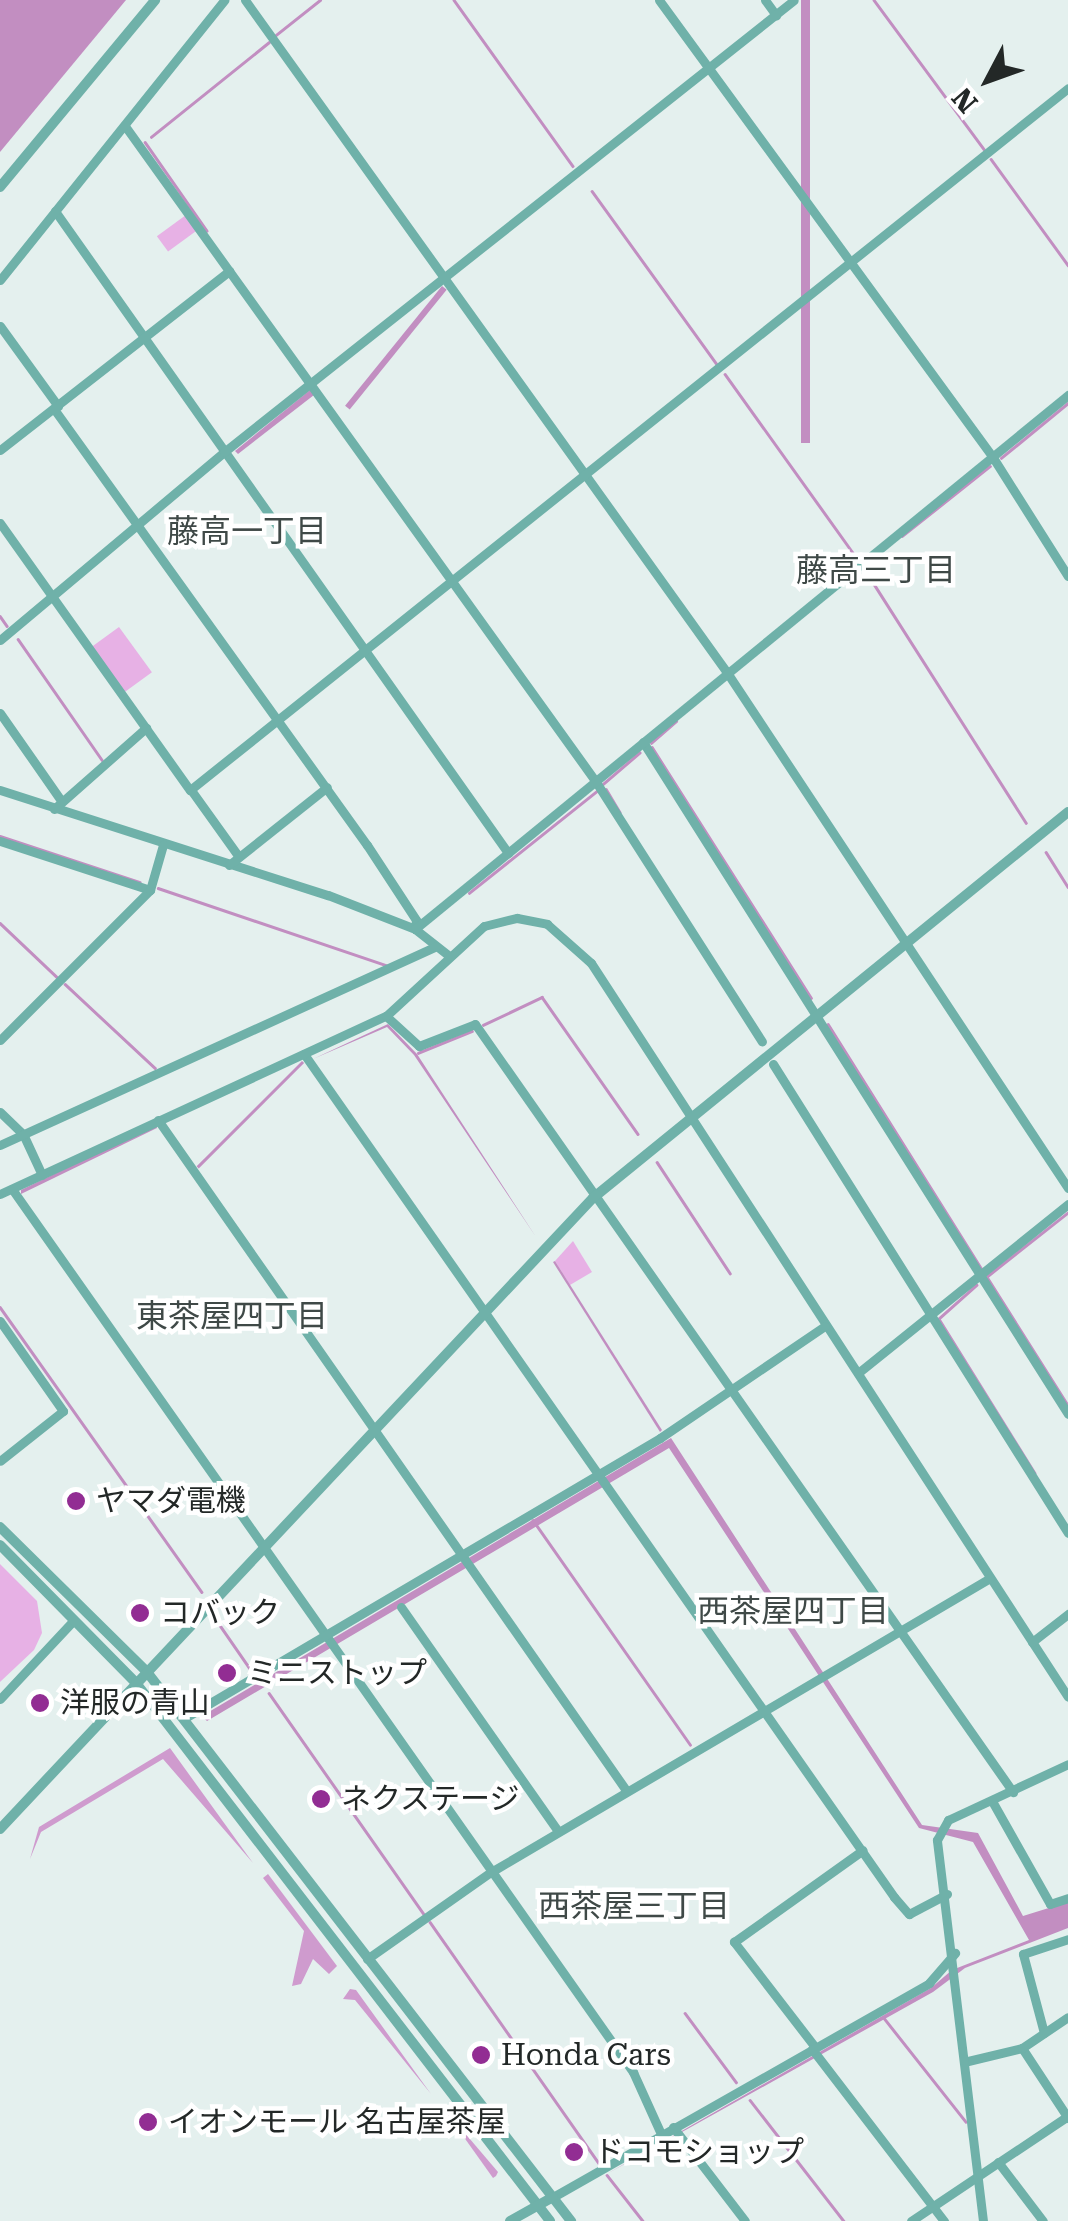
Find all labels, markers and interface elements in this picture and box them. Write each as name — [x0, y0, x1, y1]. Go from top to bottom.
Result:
north arrow — [938, 30, 1038, 130]
text: N — [945, 81, 985, 119]
district label: 藤高一丁目 — [167, 512, 327, 550]
district label: 藤高三丁目 — [796, 551, 956, 589]
district label: 東茶屋四丁目 — [136, 1297, 328, 1335]
place label: ヤマダ電機 — [96, 1483, 246, 1519]
marker: ヤマダ電機 — [65, 1490, 87, 1512]
district label: 西茶屋四丁目 — [697, 1592, 889, 1630]
place label: コバック — [160, 1595, 280, 1631]
marker: コバック — [129, 1602, 151, 1624]
place label: ミニストップ — [247, 1655, 427, 1691]
marker: ミニストップ — [216, 1662, 238, 1684]
place label: 洋服の青山 — [60, 1685, 210, 1721]
marker: 洋服の青山 — [29, 1692, 51, 1714]
place label: ネクステージ — [341, 1781, 521, 1817]
marker: ネクステージ — [310, 1788, 332, 1810]
district label: 西茶屋三丁目 — [538, 1887, 730, 1925]
place label: Honda Cars — [501, 2037, 671, 2073]
marker: Honda Cars — [470, 2044, 492, 2066]
place label: イオンモール 名古屋茶屋 — [168, 2104, 506, 2140]
marker: イオンモール 名古屋茶屋 — [137, 2111, 159, 2133]
place label: ドコモショップ — [594, 2134, 804, 2170]
marker: ドコモショップ — [563, 2141, 585, 2163]

